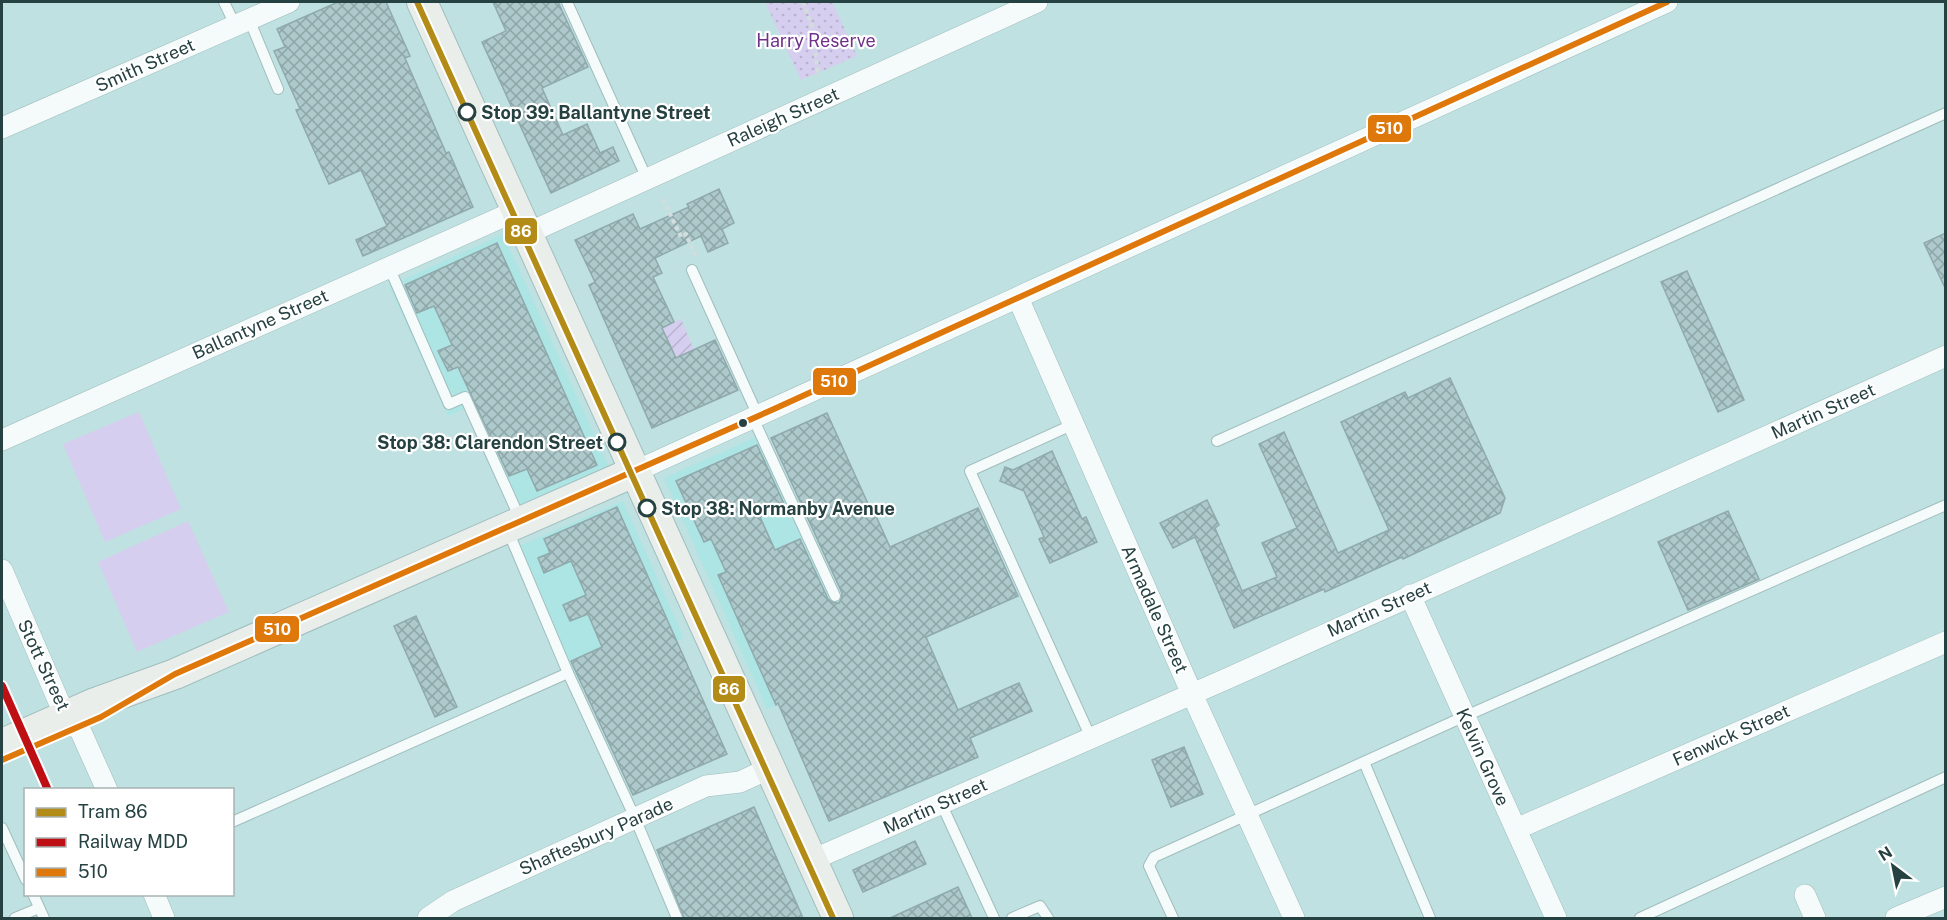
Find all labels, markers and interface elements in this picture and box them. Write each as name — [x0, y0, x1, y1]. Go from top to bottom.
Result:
park label: Harry Reserve — [756, 30, 876, 51]
street label: Smith Street — [92, 34, 198, 96]
street label: Raleigh Street — [724, 83, 842, 151]
place label: Stop 39: Ballantyne Street — [481, 102, 711, 123]
marker: Stop 39: Ballantyne Street — [458, 103, 476, 121]
line badge: 510 — [1367, 114, 1412, 143]
text: 510 — [1375, 119, 1403, 138]
line badge: 86 — [504, 217, 538, 245]
text: 86 — [510, 222, 532, 241]
street label: Ballantyne Street — [189, 285, 331, 363]
line badge: 510 — [812, 367, 857, 396]
text: 510 — [820, 372, 848, 391]
street label: Martin Street — [1768, 379, 1878, 443]
unlabelled marker — [737, 417, 749, 429]
place label: Stop 38: Clarendon Street — [377, 432, 603, 453]
marker: Stop 38: Clarendon Street — [608, 433, 626, 451]
place label: Stop 38: Normanby Avenue — [661, 498, 895, 519]
marker: Stop 38: Normanby Avenue — [638, 499, 656, 517]
street label: Armadale Street — [1117, 542, 1193, 676]
street label: Martin Street — [1324, 577, 1434, 641]
line badge: 510 — [254, 615, 300, 643]
street label: Stott Street — [14, 616, 74, 714]
text: 510 — [263, 620, 291, 639]
line badge: 86 — [712, 675, 746, 703]
text: 86 — [718, 680, 740, 699]
street label: Fenwick Street — [1669, 700, 1793, 770]
street label: Kelvin Grove — [1452, 705, 1514, 809]
street label: Martin Street — [880, 774, 990, 838]
legend — [24, 788, 234, 896]
street label: Shaftesbury Parade — [516, 793, 676, 879]
text: Tram 86 — [78, 801, 147, 822]
text: Railway MDD — [78, 831, 188, 852]
north arrow — [1863, 836, 1923, 896]
text: N — [1875, 842, 1896, 865]
text: 510 — [78, 861, 108, 882]

